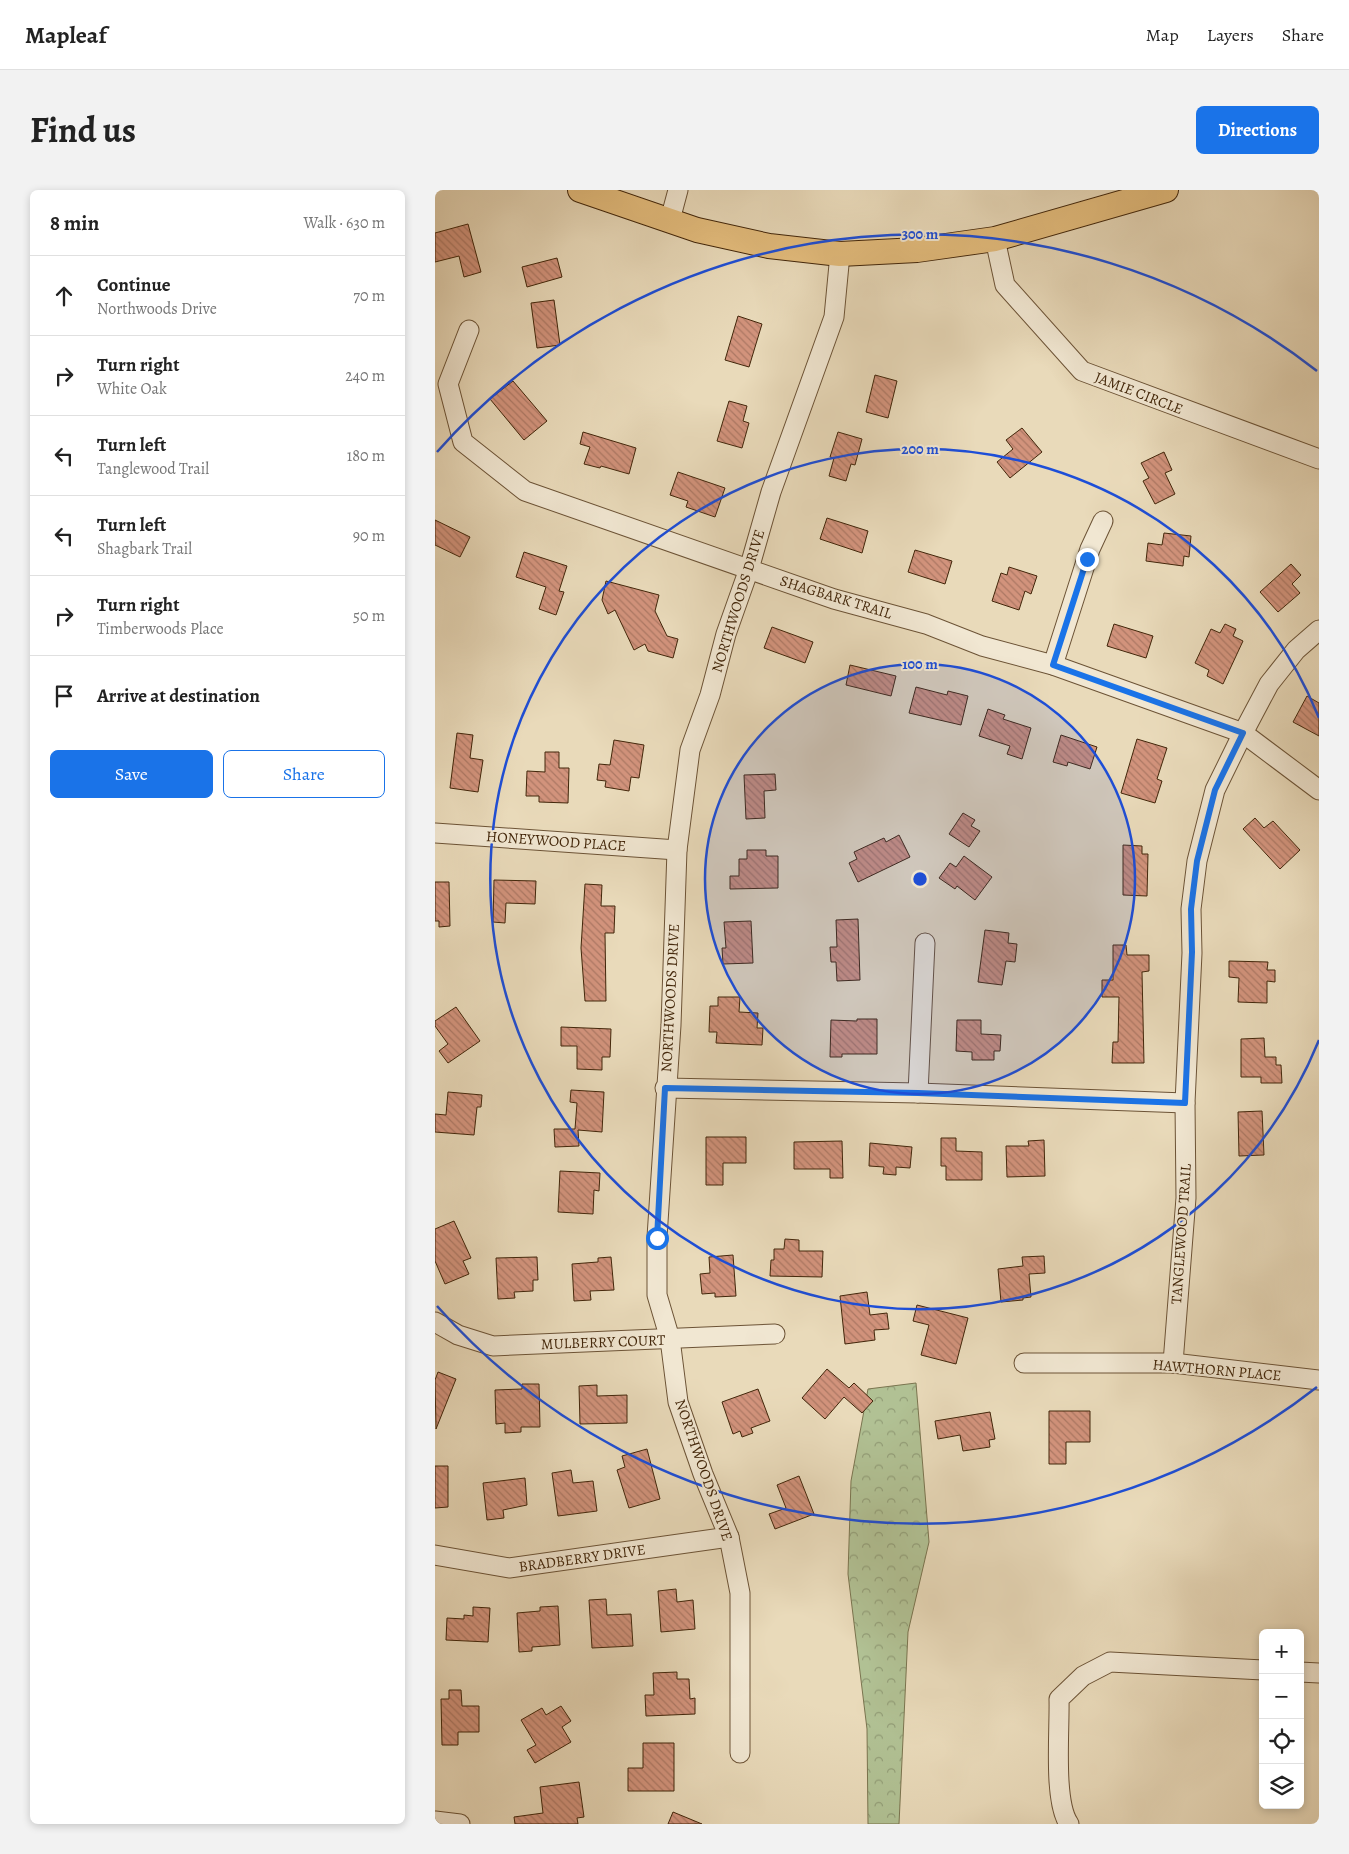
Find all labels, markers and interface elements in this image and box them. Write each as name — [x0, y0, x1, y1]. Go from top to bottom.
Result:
text: Mapleaf — [25, 19, 107, 51]
text: Map — [1146, 23, 1179, 47]
text: Layers — [1207, 23, 1254, 47]
text: Share — [1282, 23, 1324, 47]
text: Find us — [30, 106, 136, 154]
button: Directions — [1196, 106, 1319, 154]
text: 8 min — [50, 209, 99, 237]
text: Walk · 630 m — [303, 212, 385, 234]
text: 300 m — [902, 224, 939, 244]
text: Continue — [97, 272, 171, 298]
icon: ahead — [50, 282, 78, 310]
text: 70 m — [353, 285, 385, 307]
text: Northwoods Drive — [97, 298, 217, 320]
text: Turn right — [97, 352, 179, 378]
icon: right — [50, 362, 78, 390]
text: 240 m — [345, 365, 385, 387]
street label: JAMIE CIRCLE — [1092, 367, 1186, 419]
text: White Oak — [97, 378, 167, 400]
text: Turn left — [97, 432, 166, 458]
text: 200 m — [901, 439, 939, 459]
icon: left — [50, 442, 78, 470]
text: 180 m — [347, 445, 385, 467]
text: Tanglewood Trail — [97, 458, 209, 480]
text: Turn left — [97, 512, 166, 538]
icon: left — [50, 522, 78, 550]
text: 90 m — [353, 525, 385, 547]
street label: NORTHWOODS DRIVE — [707, 527, 769, 675]
text: Shagbark Trail — [97, 538, 192, 560]
route end — [1076, 548, 1099, 571]
street label: SHAGBARK TRAIL — [778, 570, 895, 624]
text: Turn right — [97, 592, 179, 618]
icon: right — [50, 602, 78, 630]
text: 50 m — [353, 605, 385, 627]
text: Timberwoods Place — [97, 618, 224, 640]
text: 100 m — [902, 654, 938, 674]
icon: arrive — [50, 682, 78, 710]
text: Arrive at destination — [97, 683, 260, 709]
button: Save — [50, 750, 213, 798]
button: Share — [223, 750, 385, 798]
street label: HONEYWOOD PLACE — [485, 826, 627, 856]
centre of rings — [911, 870, 929, 888]
street label: NORTHWOODS DRIVE — [656, 923, 684, 1073]
street label: TANGLEWOOD TRAIL — [1166, 1163, 1196, 1305]
route start — [646, 1227, 669, 1250]
street label: MULBERRY COURT — [540, 1330, 666, 1354]
street label: HAWTHORN PLACE — [1152, 1354, 1282, 1386]
street label: NORTHWOODS DRIVE — [670, 1396, 738, 1544]
street label: BRADBERRY DRIVE — [517, 1539, 647, 1577]
map controls — [1259, 1629, 1304, 1809]
button: + — [1259, 1629, 1304, 1674]
button: − — [1259, 1674, 1304, 1719]
button: locate — [1259, 1719, 1304, 1764]
button: layers — [1259, 1764, 1304, 1809]

